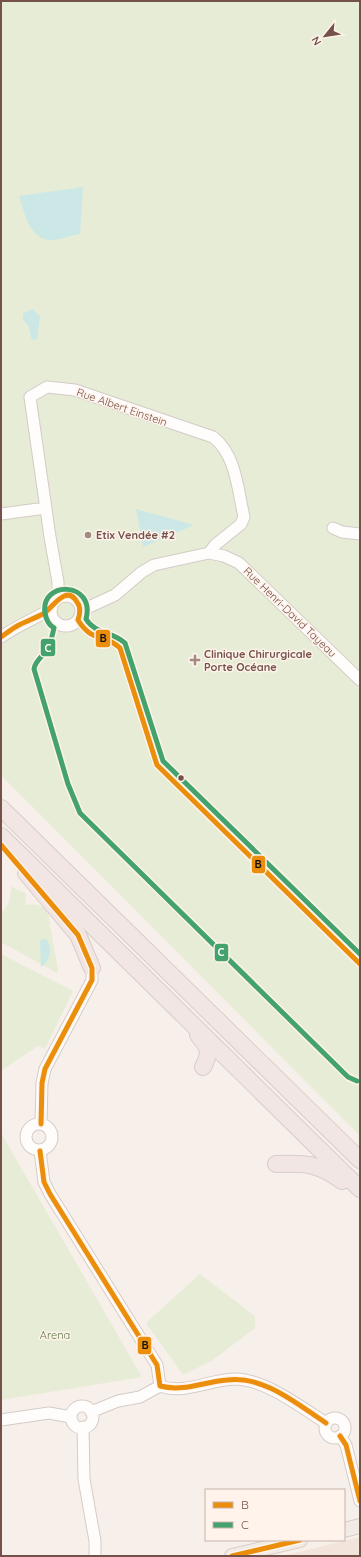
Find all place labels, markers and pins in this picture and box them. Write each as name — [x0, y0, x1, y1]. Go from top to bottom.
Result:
place label: Etix Vendée #2 — [96, 528, 175, 542]
marker: Etix Vendée #2 — [83, 530, 93, 540]
place label: Clinique Chirurgicale Porte Océane — [204, 647, 312, 674]
marker: Clinique Chirurgicale Porte Océane — [189, 654, 201, 666]
unlabelled marker — [176, 773, 186, 783]

